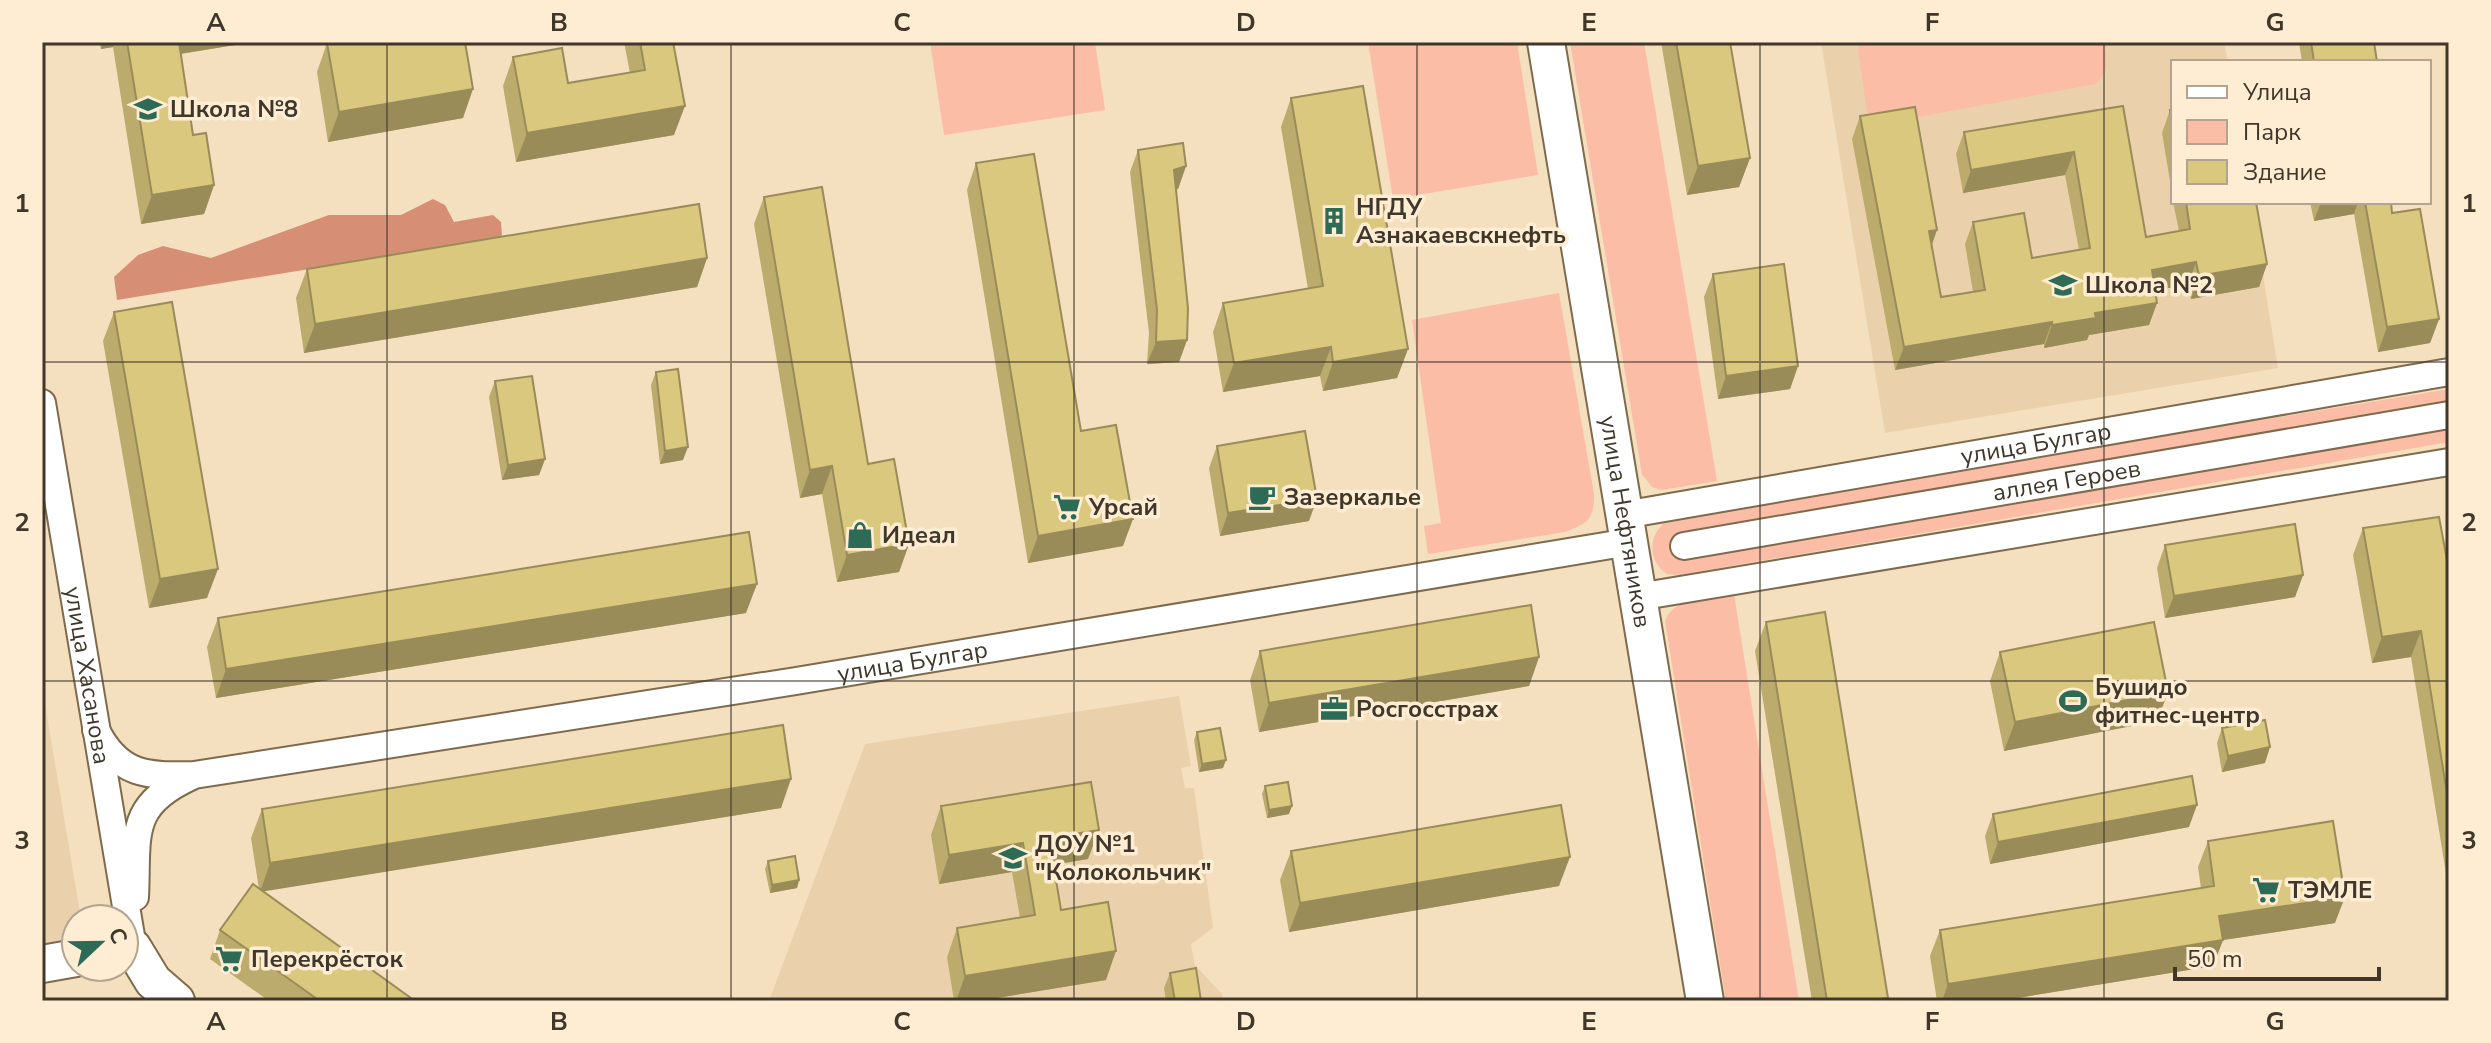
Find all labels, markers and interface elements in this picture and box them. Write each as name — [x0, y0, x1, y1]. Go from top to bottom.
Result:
text: A — [206, 5, 226, 40]
text: B — [550, 5, 568, 40]
text: C — [893, 5, 911, 40]
text: D — [1236, 5, 1256, 40]
text: E — [1581, 5, 1597, 40]
text: F — [1925, 5, 1939, 40]
text: G — [2265, 5, 2285, 40]
legend — [2171, 60, 2431, 204]
text: Улица — [2242, 76, 2312, 108]
place label: Школа №8 — [170, 93, 298, 125]
school or university icon: Школа №8 — [133, 94, 163, 124]
text: Парк — [2243, 116, 2301, 148]
text: Здание — [2243, 156, 2327, 188]
text: 1 — [14, 186, 30, 221]
text: 1 — [2461, 186, 2477, 221]
place label: НГДУ Азнакаевскнефть — [1356, 191, 1566, 251]
building icon: НГДУ Азнакаевскнефть — [1319, 206, 1349, 236]
place label: Школа №2 — [2085, 269, 2213, 301]
school or university icon: Школа №2 — [2048, 270, 2078, 300]
street label: улица Нефтяников — [1592, 413, 1659, 630]
street label: улица Булгар — [1958, 415, 2114, 472]
street label: аллея Героев — [1990, 452, 2143, 509]
place label: Зазеркалье — [1284, 481, 1421, 513]
cafe icon: Зазеркалье — [1247, 482, 1277, 512]
place label: Урсай — [1088, 491, 1158, 523]
supermarket icon: Урсай — [1052, 492, 1082, 522]
text: 2 — [14, 505, 30, 540]
text: 2 — [2461, 505, 2477, 540]
place label: Идеал — [882, 519, 956, 551]
shop icon: Идеал — [845, 520, 875, 550]
street label: улица Хасанова — [57, 584, 118, 767]
street label: улица Булгар — [835, 633, 990, 690]
place label: Бушидо фитнес-центр — [2095, 671, 2260, 731]
sports icon: Бушидо фитнес-центр — [2058, 686, 2088, 716]
place label: Росгосстрах — [1356, 693, 1499, 725]
office icon: Росгосстрах — [1319, 694, 1349, 724]
text: 3 — [14, 823, 30, 858]
text: 3 — [2461, 823, 2477, 858]
place label: ДОУ №1 "Колокольчик" — [1035, 828, 1212, 888]
school or university icon: ДОУ №1 "Колокольчик" — [998, 843, 1028, 873]
place label: ТЭМЛЕ — [2288, 874, 2372, 906]
supermarket icon: ТЭМЛЕ — [2251, 875, 2281, 905]
north arrow — [60, 903, 140, 983]
text: С — [101, 923, 134, 948]
scale bar — [2175, 931, 2379, 981]
place label: Перекрёсток — [251, 943, 403, 975]
text: 50 m — [2187, 943, 2243, 975]
supermarket icon: Перекрёсток — [214, 944, 244, 974]
text: A — [206, 1004, 226, 1039]
text: B — [550, 1004, 568, 1039]
text: C — [893, 1004, 911, 1039]
text: D — [1236, 1004, 1256, 1039]
text: E — [1581, 1004, 1597, 1039]
text: F — [1925, 1004, 1939, 1039]
text: G — [2265, 1004, 2285, 1039]

